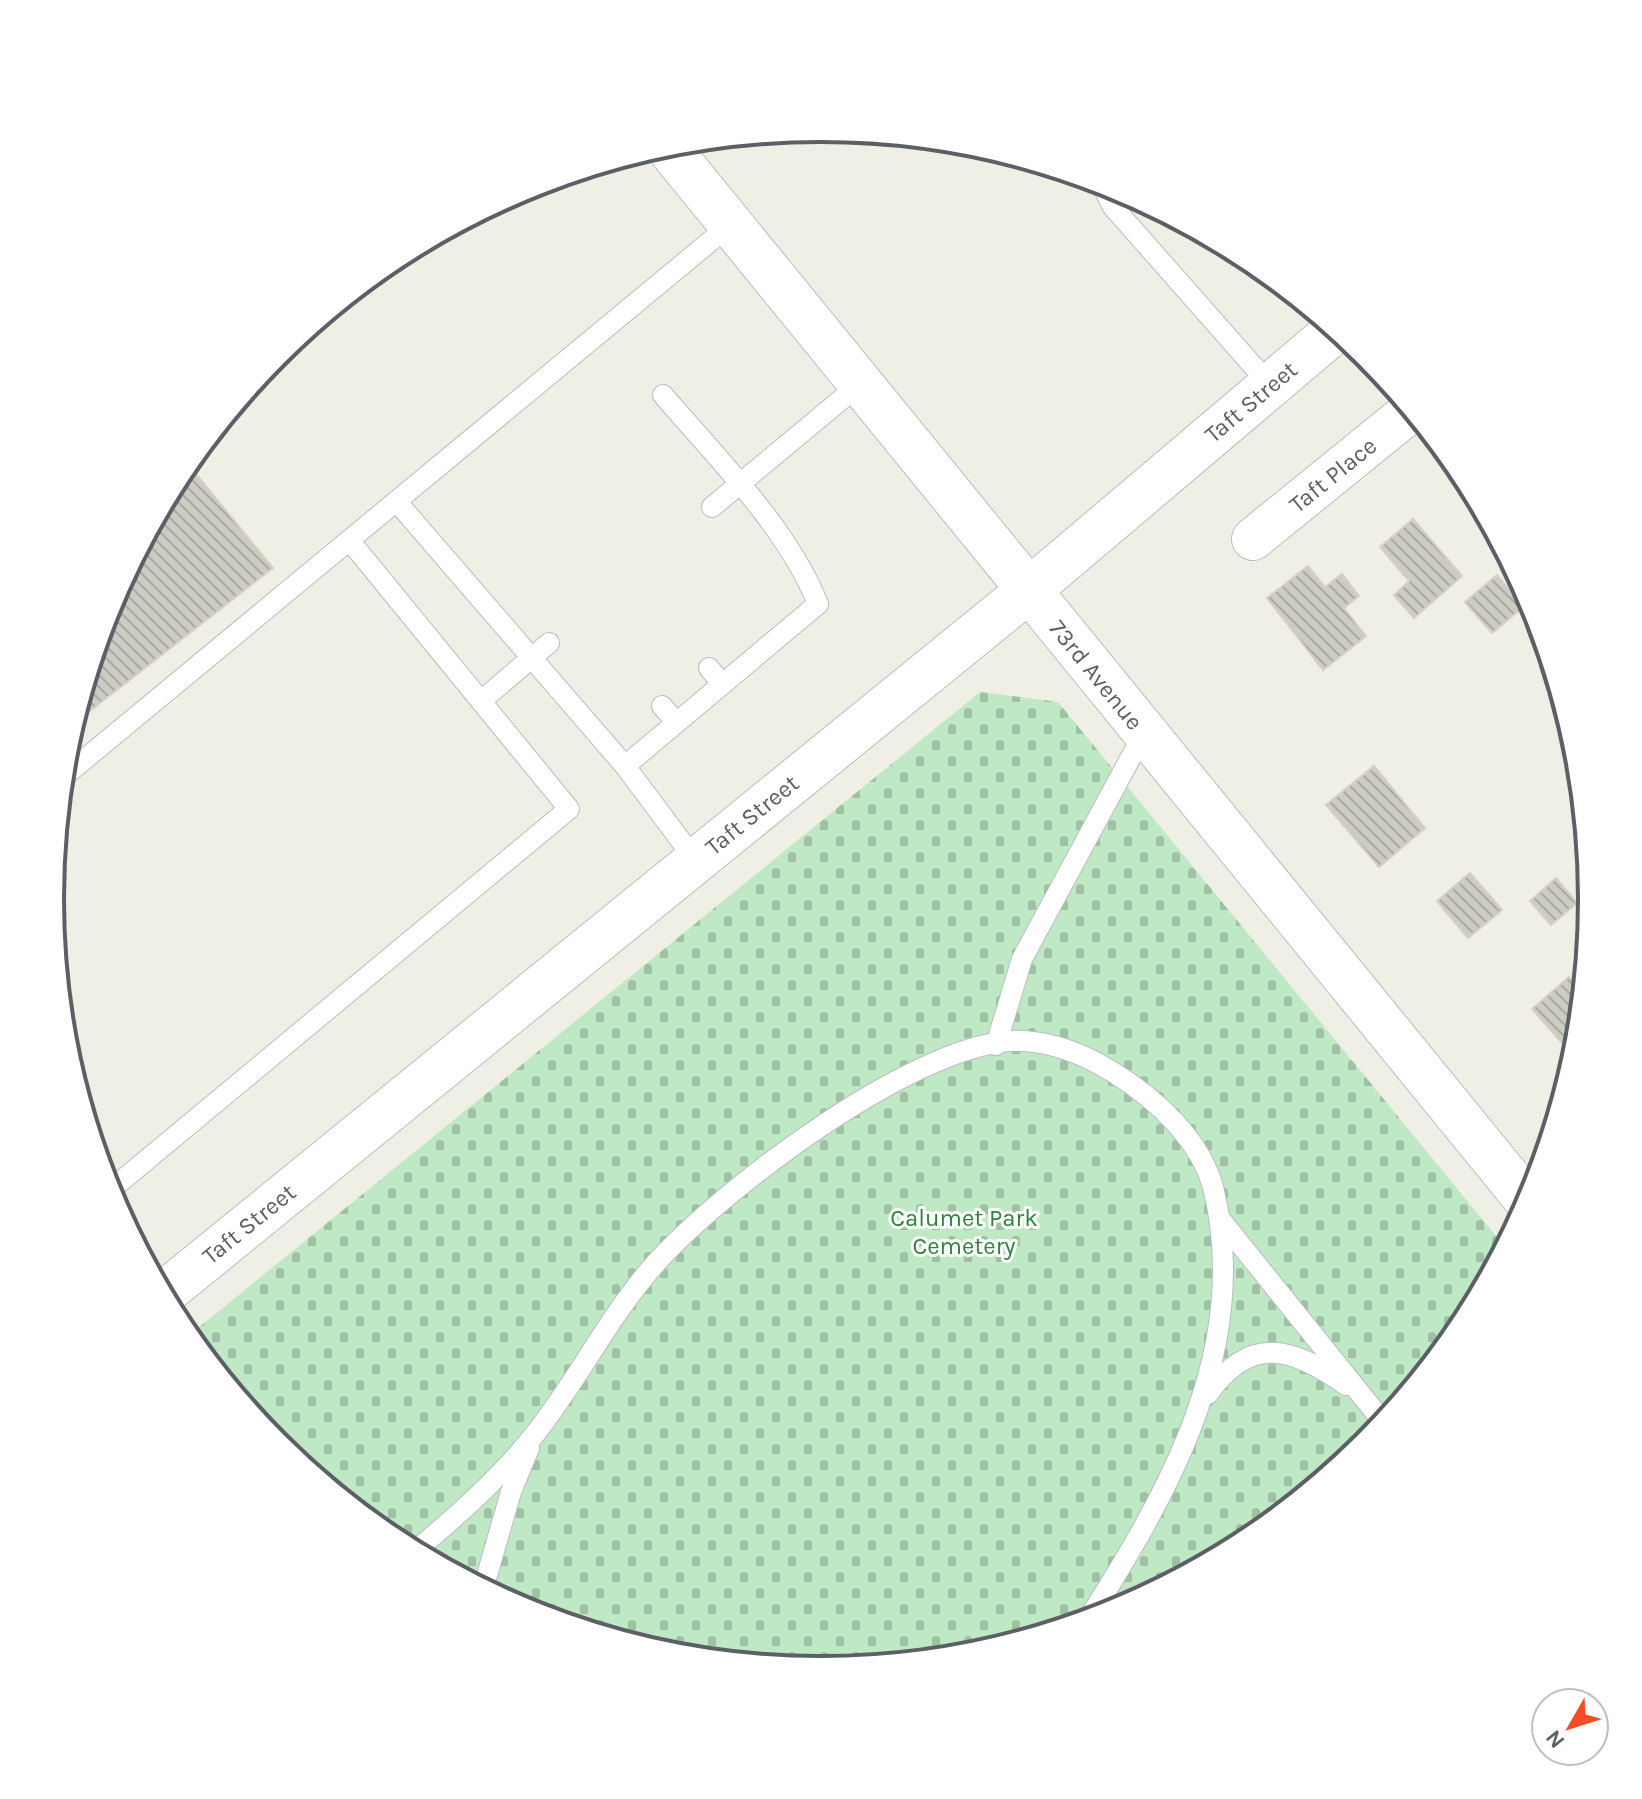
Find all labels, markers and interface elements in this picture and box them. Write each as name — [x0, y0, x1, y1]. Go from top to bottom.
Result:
street label: Taft Street — [1199, 355, 1303, 449]
street label: Taft Place — [1284, 431, 1382, 519]
street label: 73rd Avenue — [1043, 614, 1149, 736]
street label: Taft Street — [700, 769, 804, 861]
street label: Taft Street — [197, 1178, 301, 1270]
park label: Calumet Park Cemetery — [890, 1204, 1038, 1260]
north arrow — [1530, 1687, 1610, 1767]
text: N — [1540, 1725, 1570, 1753]

